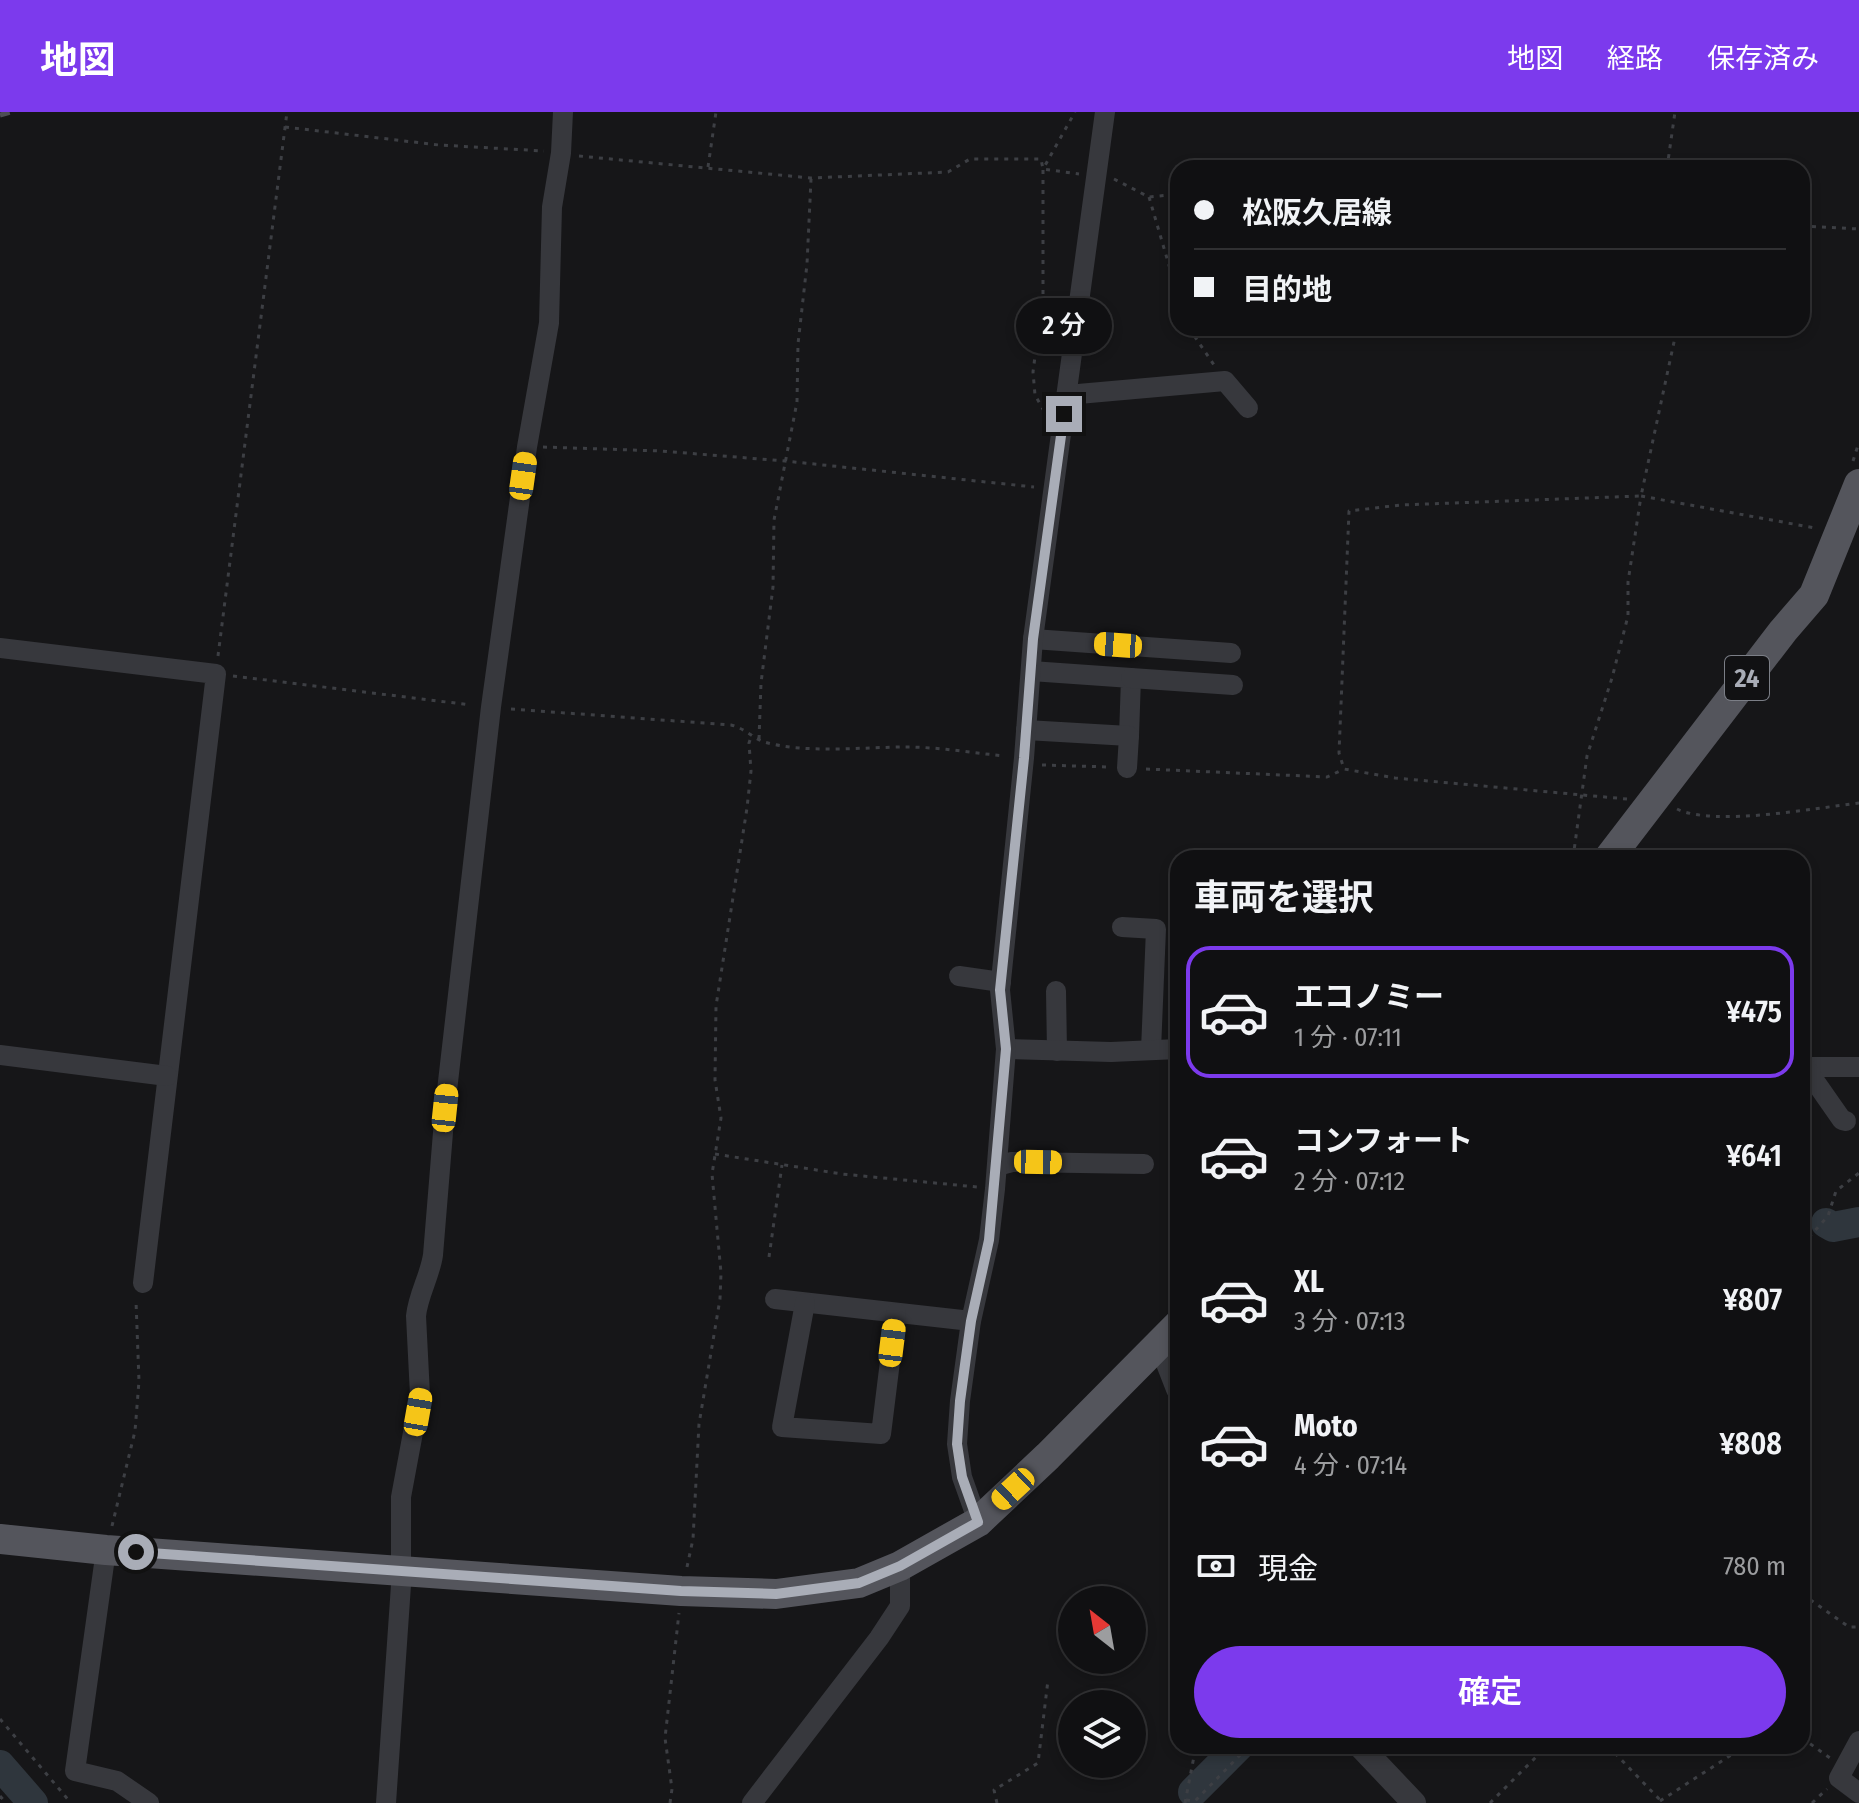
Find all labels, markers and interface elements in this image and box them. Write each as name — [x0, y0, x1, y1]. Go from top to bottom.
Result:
text: 地図 — [40, 37, 116, 83]
text: 地図 — [1507, 42, 1563, 75]
text: 経路 — [1607, 42, 1663, 75]
text: 保存済み — [1707, 42, 1819, 75]
text: 松阪久居線 — [1242, 195, 1392, 231]
text: 目的地 — [1242, 272, 1332, 308]
callout: 2 分 — [1016, 298, 1112, 354]
text: 2 分 — [1042, 310, 1086, 341]
route end — [1046, 396, 1082, 432]
car — [508, 451, 538, 501]
car — [1093, 631, 1143, 659]
road number: 24 — [1725, 656, 1769, 700]
text: 車両を選択 — [1194, 876, 1374, 920]
icon: car — [1198, 976, 1270, 1048]
text: エコノミー — [1294, 979, 1444, 1015]
text: ¥475 — [1726, 994, 1782, 1030]
text: 1 分 · 07:11 — [1294, 1022, 1402, 1053]
car — [431, 1083, 459, 1133]
icon: car — [1198, 1120, 1270, 1192]
text: コンフォート — [1294, 1123, 1473, 1159]
text: ¥641 — [1726, 1138, 1782, 1174]
car — [1014, 1150, 1062, 1174]
text: 2 分 · 07:12 — [1294, 1166, 1405, 1197]
icon: car — [1198, 1264, 1270, 1336]
text: XL — [1294, 1264, 1324, 1300]
text: ¥807 — [1723, 1282, 1782, 1318]
text: 3 分 · 07:13 — [1294, 1306, 1406, 1337]
car — [877, 1318, 907, 1368]
car — [402, 1386, 434, 1438]
icon: car — [1198, 1408, 1270, 1480]
text: Moto — [1294, 1408, 1358, 1444]
text: ¥808 — [1720, 1426, 1782, 1462]
text: 4 分 · 07:14 — [1294, 1450, 1407, 1481]
car — [987, 1464, 1039, 1514]
route start — [118, 1534, 154, 1570]
icon: cash — [1194, 1544, 1238, 1588]
text: 現金 — [1258, 1551, 1318, 1587]
text: 780 m — [1723, 1551, 1786, 1582]
north arrow — [1058, 1586, 1146, 1674]
map controls — [1058, 1586, 1146, 1778]
button: 確定 — [1194, 1646, 1786, 1738]
button: layers — [1058, 1690, 1146, 1778]

